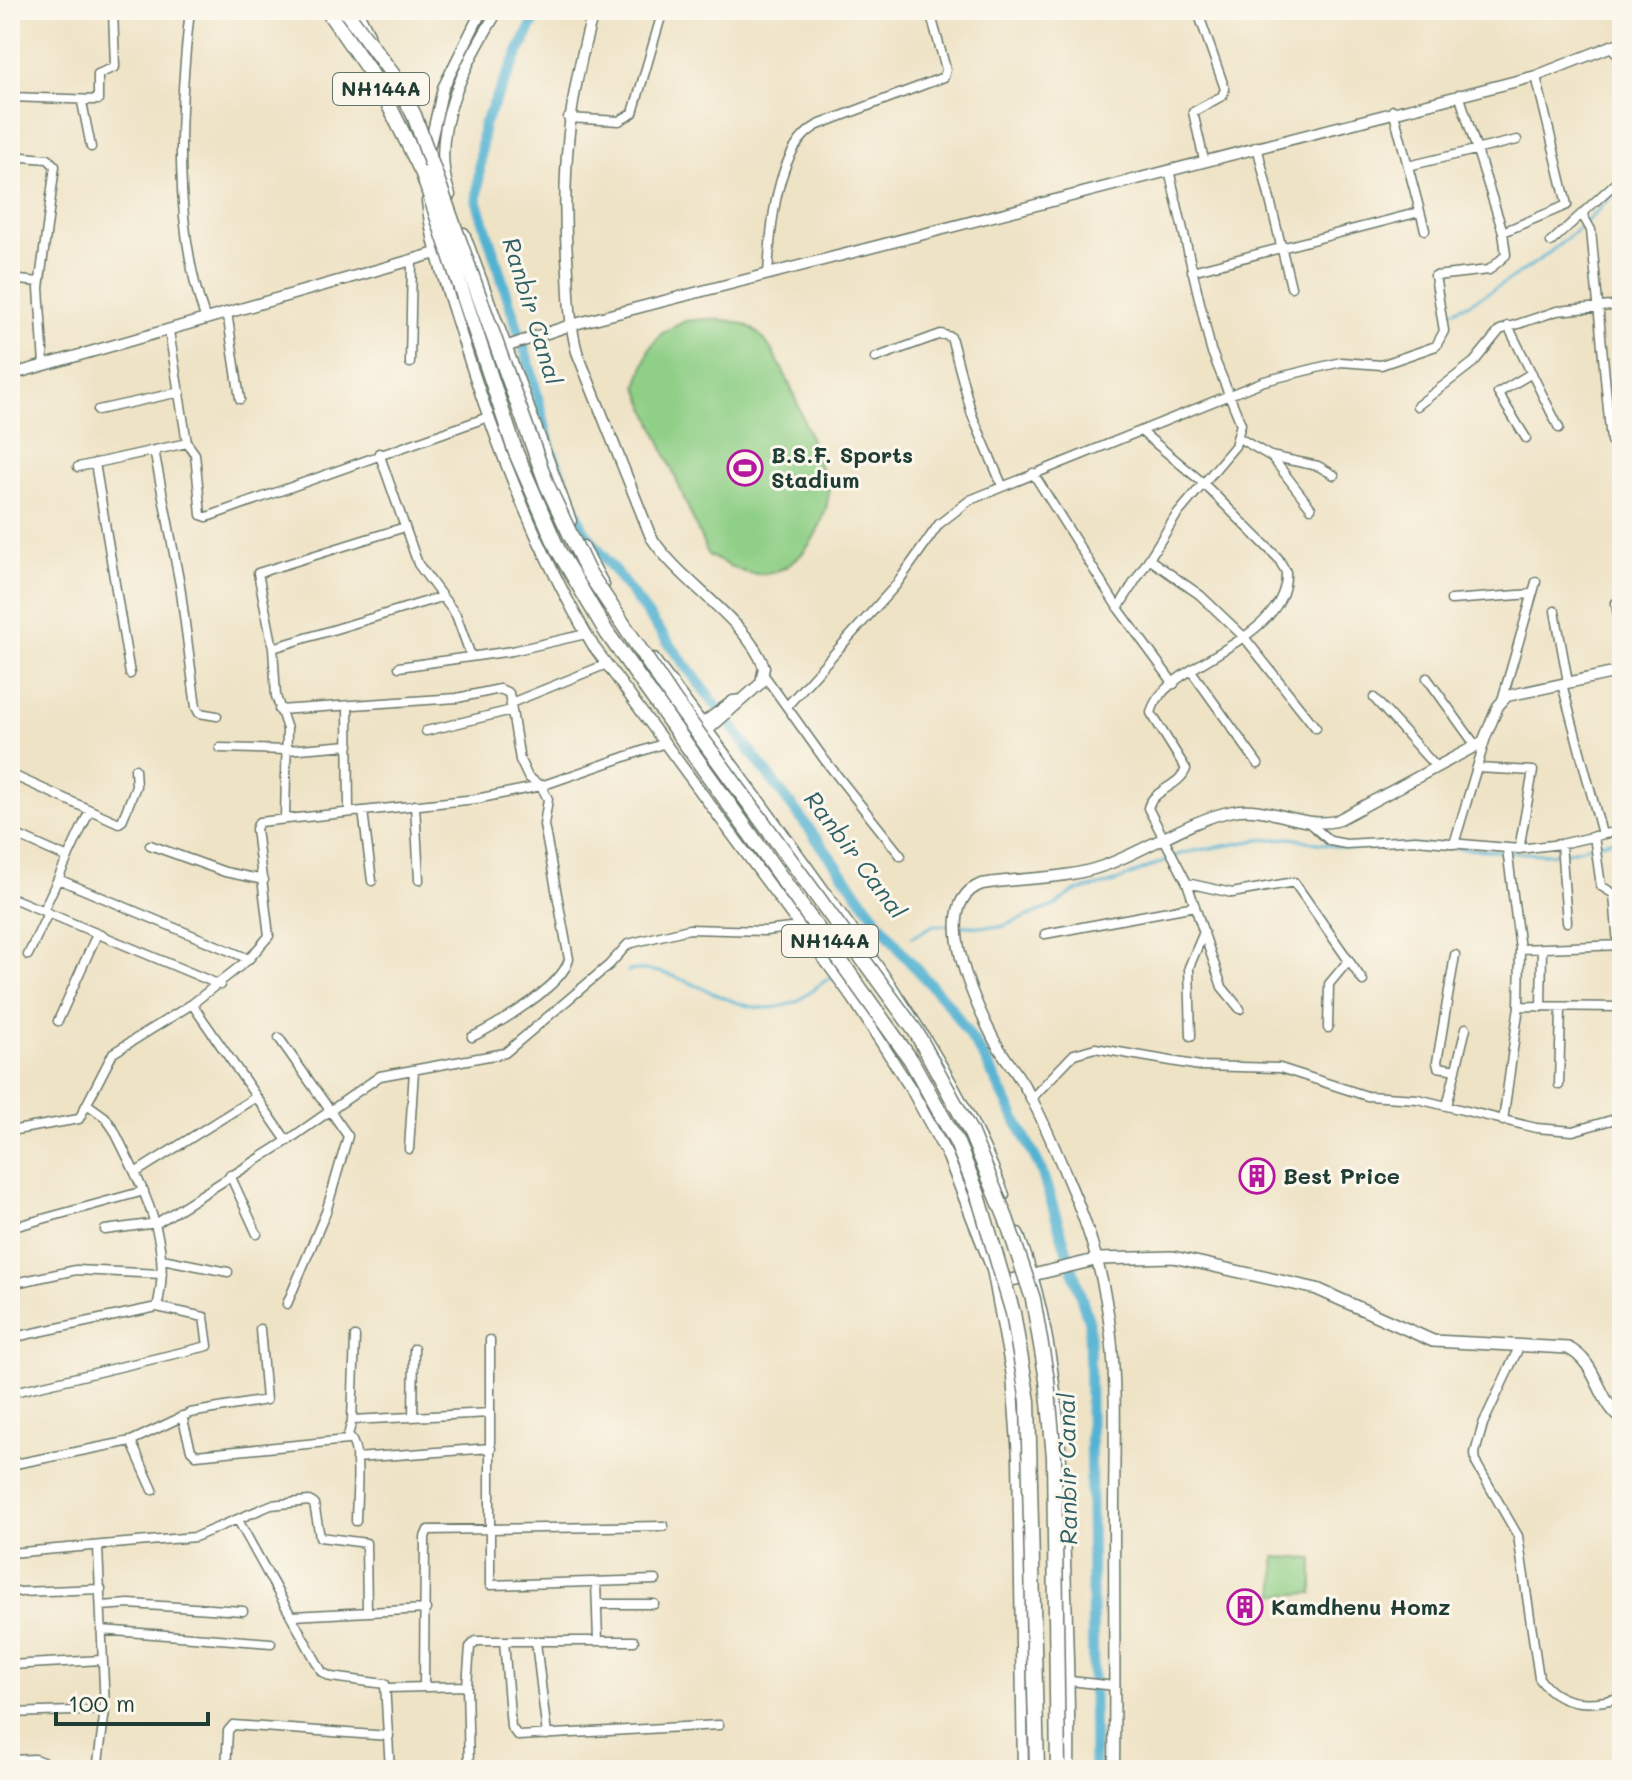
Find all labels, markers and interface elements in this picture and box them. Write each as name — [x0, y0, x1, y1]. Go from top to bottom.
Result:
road number: NH144A — [333, 73, 429, 105]
water label: Ranbir Canal — [496, 233, 571, 388]
place label: B.S.F. Sports Stadium — [771, 440, 913, 494]
sports icon: B.S.F. Sports Stadium — [726, 449, 764, 487]
water label: Ranbir Canal — [798, 784, 914, 924]
road number: NH144A — [782, 925, 878, 957]
building icon: Best Price — [1238, 1157, 1276, 1195]
place label: Best Price — [1283, 1161, 1400, 1190]
water label: Ranbir Canal — [1050, 1393, 1083, 1545]
building icon: Kamdhenu Homz — [1226, 1588, 1264, 1626]
place label: Kamdhenu Homz — [1271, 1592, 1450, 1621]
scale bar — [56, 1676, 208, 1726]
text: 100 m — [68, 1687, 135, 1718]

